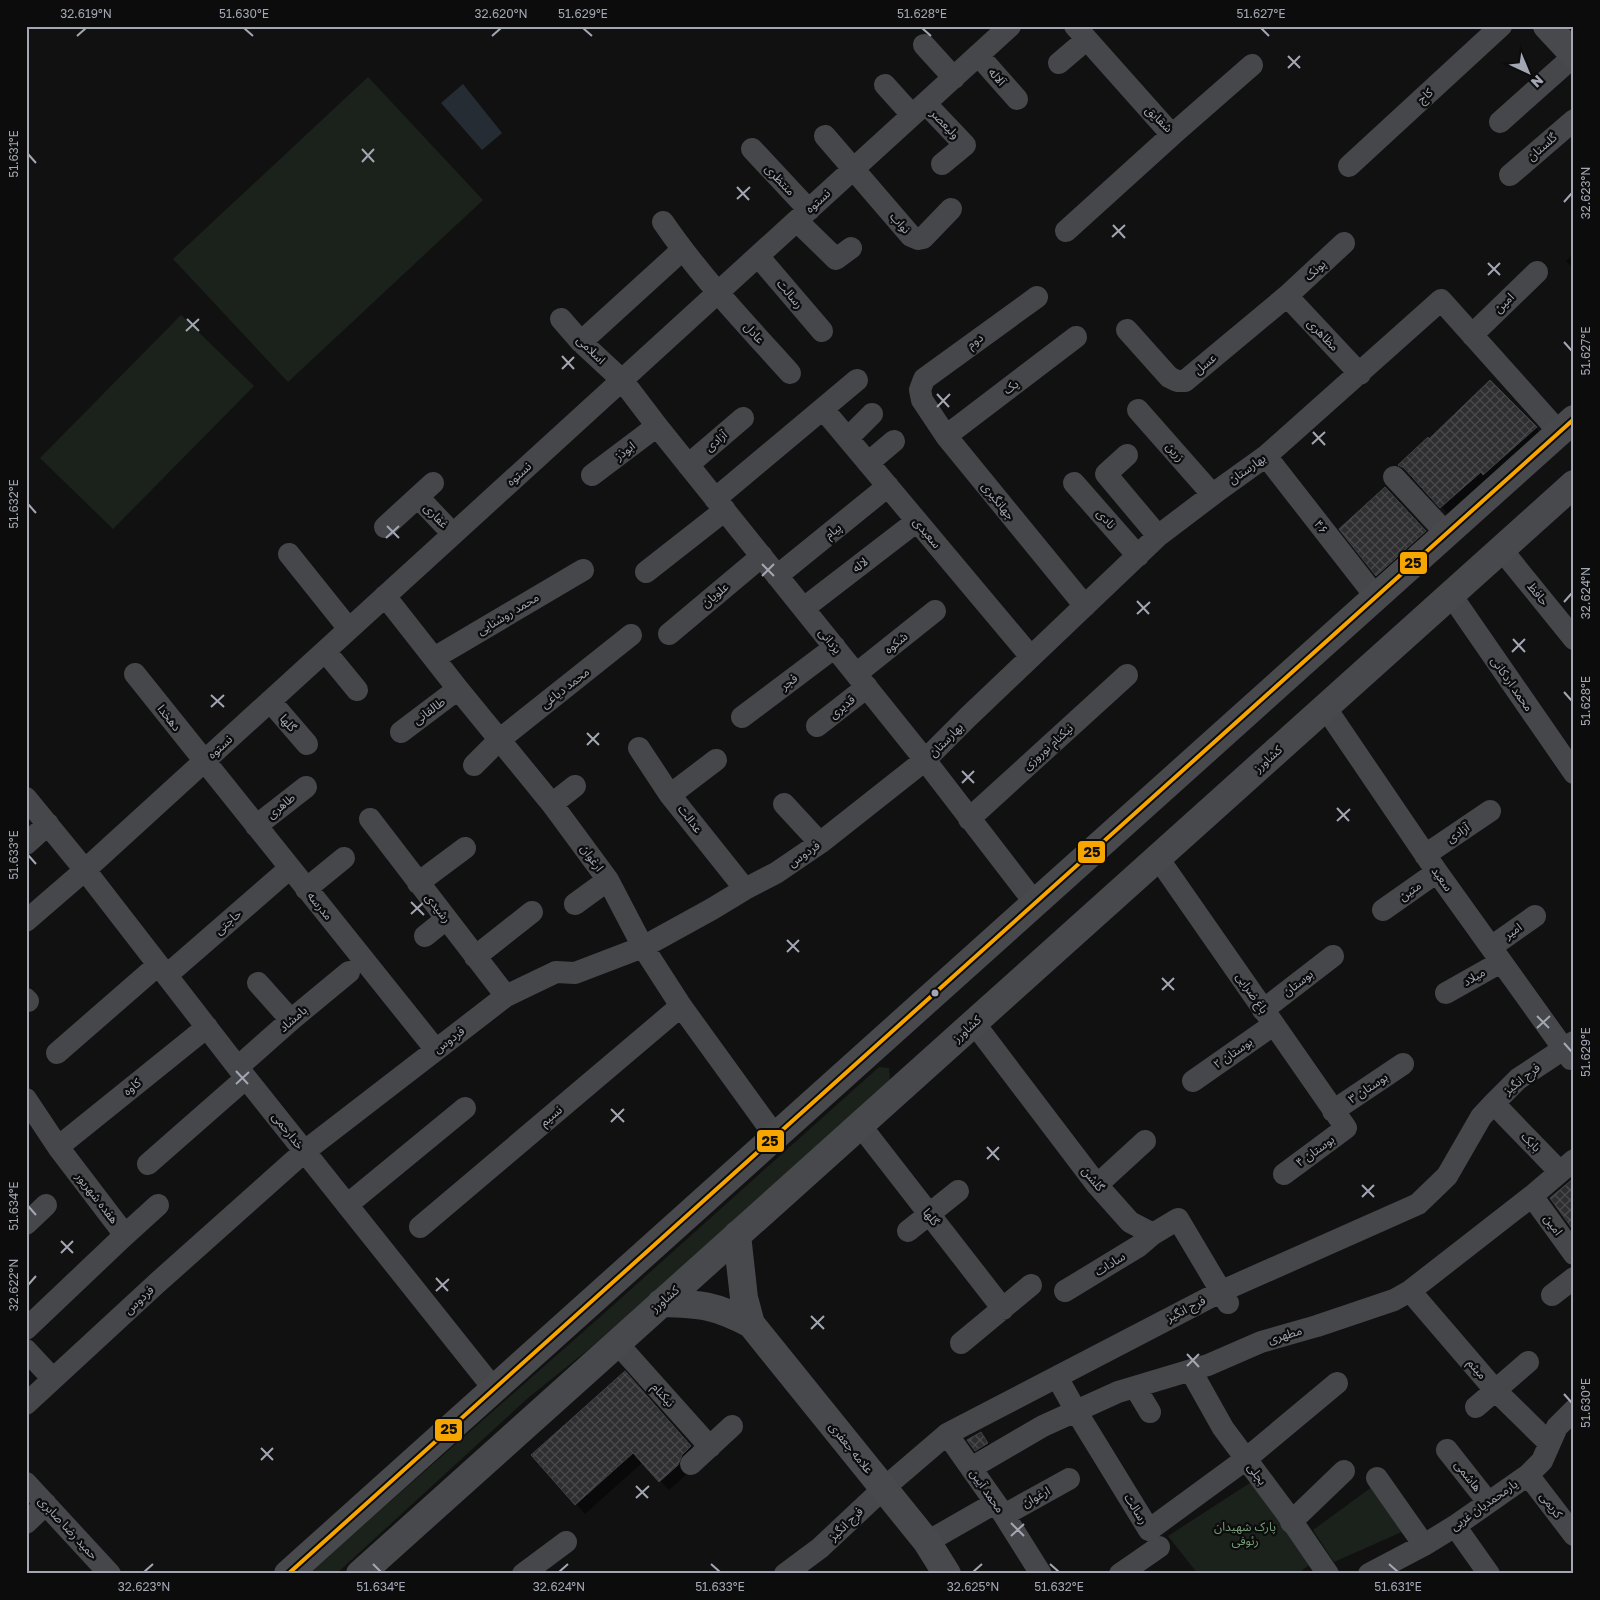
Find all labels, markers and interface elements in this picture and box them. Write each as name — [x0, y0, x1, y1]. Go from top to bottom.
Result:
text: 32.619°N — [60, 6, 112, 21]
text: 51.630°E — [219, 6, 269, 21]
text: 32.620°N — [474, 6, 528, 21]
text: 51.629°E — [558, 6, 608, 21]
text: 51.628°E — [897, 6, 947, 21]
text: 51.627°E — [1237, 6, 1285, 21]
north arrow — [1502, 48, 1552, 98]
street label: آلاله — [986, 65, 1010, 89]
text: N — [1528, 72, 1547, 92]
street label: کاج — [1414, 84, 1438, 108]
street label: شقایق — [1142, 102, 1176, 136]
street label: ولیعصر — [927, 105, 963, 142]
street label: گلستان — [1524, 129, 1561, 164]
text: 51.631°E — [6, 130, 21, 178]
street label: منتظری — [762, 161, 799, 198]
text: 32.623°N — [1578, 167, 1593, 219]
street label: نستوه — [802, 186, 833, 216]
street label: نواب — [887, 209, 914, 237]
street label: پونک — [1301, 256, 1329, 284]
street label: رسالت — [774, 276, 807, 311]
street label: امین — [1490, 289, 1517, 316]
street label: مظاهری — [1304, 315, 1342, 354]
street label: عادل — [741, 319, 768, 346]
text: 51.627°E — [1578, 327, 1593, 375]
street label: دوم — [963, 329, 987, 353]
street label: اسلامی — [574, 332, 609, 367]
street label: عسل — [1190, 350, 1219, 377]
street label: یک — [1000, 376, 1021, 397]
street label: آزادی — [701, 427, 730, 454]
street label: ابوذز — [611, 438, 638, 464]
street label: زرین — [1163, 439, 1188, 464]
street label: بهارستان — [1225, 450, 1268, 487]
street label: نستوه — [503, 459, 534, 489]
text: 51.632°E — [6, 479, 21, 529]
street label: جهانگیری — [979, 479, 1018, 523]
street label: غفاری — [421, 500, 452, 531]
street label: نادی — [1094, 506, 1119, 532]
street label: سعیدی — [910, 514, 945, 551]
street label: ۴۶ — [1311, 517, 1332, 537]
street label: پیام — [821, 519, 845, 543]
line badge: 25 — [1399, 551, 1428, 575]
street label: لاله — [849, 554, 871, 575]
text: 25 — [1404, 554, 1422, 571]
text: 32.624°N — [1578, 567, 1593, 619]
street label: علویان — [698, 579, 731, 610]
street label: حافظ — [1524, 579, 1552, 608]
street label: محمد روشنایی — [474, 589, 541, 638]
street label: یزدانی — [816, 625, 845, 657]
street label: شکوه — [881, 629, 911, 657]
street label: محمد اردکانی — [1488, 653, 1537, 714]
street label: محمد دیاغی — [537, 664, 592, 711]
street label: فجر — [776, 670, 800, 694]
text: 51.628°E — [1578, 676, 1593, 726]
street label: قدیری — [826, 692, 858, 722]
street label: طالقانی — [410, 694, 448, 727]
street label: دهخدا — [154, 701, 185, 734]
street label: گلها — [277, 711, 301, 735]
street label: بهارستان — [925, 719, 966, 760]
street label: نیکنام نوروزی — [1019, 720, 1077, 775]
street label: نستوه — [204, 731, 235, 762]
street label: کشاورز — [1250, 741, 1286, 776]
street label: طاهری — [263, 790, 298, 822]
street label: عدالت — [675, 802, 706, 836]
street label: آزادی — [1443, 819, 1473, 846]
text: 51.633°E — [6, 830, 21, 880]
street label: فردوس — [785, 837, 822, 870]
line badge: 25 — [1077, 840, 1106, 864]
street label: ارغوان — [578, 841, 607, 874]
text: 25 — [1083, 843, 1101, 860]
street label: سعید — [1429, 864, 1456, 894]
street label: متین — [1396, 878, 1424, 904]
street label: مدرسه — [305, 889, 336, 923]
street label: رشیدی — [422, 890, 455, 926]
street label: حاجتی — [211, 906, 244, 937]
street label: امیر — [1500, 919, 1525, 943]
street label: میلاد — [1460, 964, 1488, 989]
street label: بوستان — [1279, 966, 1316, 999]
street label: باغ ضرایی — [1231, 969, 1272, 1017]
unlabelled marker — [930, 988, 940, 998]
street label: بامشاد — [276, 1002, 310, 1035]
street label: کشاورز — [949, 1011, 985, 1046]
street label: فردوس — [430, 1023, 467, 1056]
text: 51.629°E — [1578, 1027, 1593, 1077]
street label: بوستان ۲ — [1210, 1034, 1255, 1071]
street label: فرح انگیز — [1500, 1060, 1544, 1100]
street label: بوستان ۳ — [1345, 1069, 1390, 1106]
street label: کاوه — [120, 1074, 144, 1098]
street label: نسیم — [536, 1102, 566, 1131]
street label: خدارحمی — [269, 1109, 308, 1152]
line badge: 25 — [756, 1129, 785, 1153]
street label: بابک — [1518, 1129, 1544, 1155]
street label: بوستان ۴ — [1292, 1131, 1337, 1170]
text: 25 — [761, 1132, 779, 1149]
street label: گلشن — [1079, 1163, 1109, 1195]
street label: هفده شهریور — [72, 1168, 122, 1226]
text: 51.634°E — [6, 1181, 21, 1231]
street label: گلها — [920, 1205, 944, 1229]
street label: امین — [1541, 1211, 1566, 1238]
street label: سادات — [1092, 1248, 1128, 1279]
text: 32.622°N — [6, 1259, 21, 1311]
street label: فردوس — [121, 1282, 157, 1317]
street label: کشاورز — [647, 1282, 683, 1316]
street label: فرح انگیز — [1163, 1292, 1209, 1327]
street label: مطهری — [1266, 1323, 1304, 1347]
street label: میثم — [1463, 1355, 1490, 1383]
text: 51.630°E — [1578, 1378, 1593, 1428]
street label: نیکنام — [647, 1380, 678, 1411]
line badge: 25 — [434, 1418, 463, 1442]
street label: علامه جعفری — [826, 1419, 877, 1476]
text: 25 — [440, 1420, 458, 1437]
street label: هاشمی — [1452, 1457, 1485, 1494]
street label: بجلی — [1244, 1460, 1270, 1488]
street label: محمد آیین — [967, 1466, 1008, 1515]
street label: یارمحمدیان غربی — [1447, 1476, 1520, 1533]
street label: ارغوان — [1019, 1483, 1053, 1510]
street label: کریمی — [1537, 1489, 1567, 1522]
street label: رسالت — [1121, 1491, 1152, 1527]
street label: حمید رضا صابری — [35, 1493, 101, 1562]
street label: فرح انگیز — [825, 1504, 867, 1546]
park label: پارک شهیدان رئوفی — [1214, 1519, 1276, 1548]
text: 32.623°N — [118, 1579, 170, 1594]
text: 51.634°E — [356, 1579, 406, 1594]
text: 32.624°N — [533, 1579, 585, 1594]
text: 51.633°E — [695, 1579, 745, 1594]
text: 32.625°N — [947, 1579, 999, 1594]
text: 51.632°E — [1034, 1579, 1084, 1594]
text: 51.631°E — [1374, 1579, 1422, 1594]

